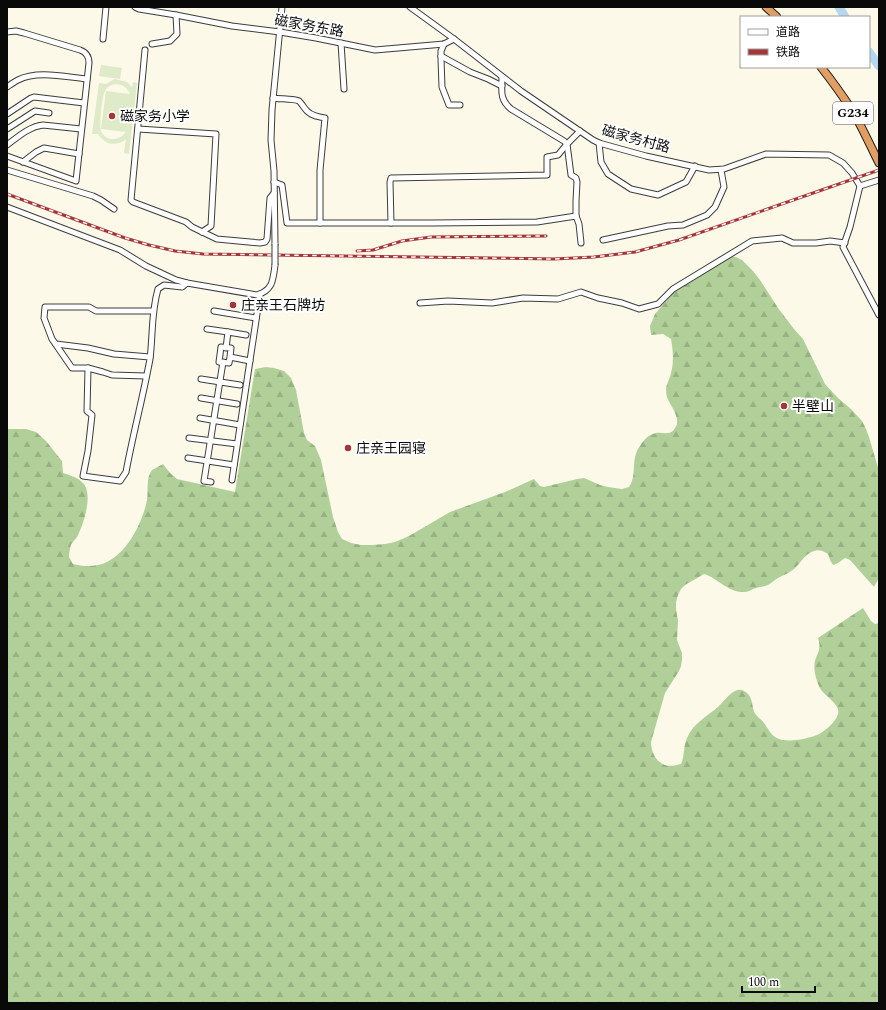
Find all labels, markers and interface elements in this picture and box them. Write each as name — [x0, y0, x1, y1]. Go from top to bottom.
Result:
street label: 磁家务东路 — [273, 10, 345, 42]
legend — [740, 16, 870, 68]
text: 道路 — [776, 23, 800, 42]
text: 铁路 — [776, 43, 800, 62]
road number: G234 — [833, 102, 873, 124]
place label: 磁家务小学 — [120, 106, 190, 127]
marker: 磁家务小学 — [107, 111, 117, 121]
street label: 磁家务村路 — [599, 120, 673, 158]
place label: 庄亲王石牌坊 — [241, 295, 325, 316]
marker: 庄亲王石牌坊 — [228, 300, 238, 310]
place label: 半壁山 — [792, 396, 834, 417]
marker: 半壁山 — [779, 401, 789, 411]
place label: 庄亲王园寝 — [356, 438, 426, 459]
marker: 庄亲王园寝 — [343, 443, 353, 453]
scale bar — [742, 968, 815, 994]
text: 100 m — [748, 973, 779, 992]

